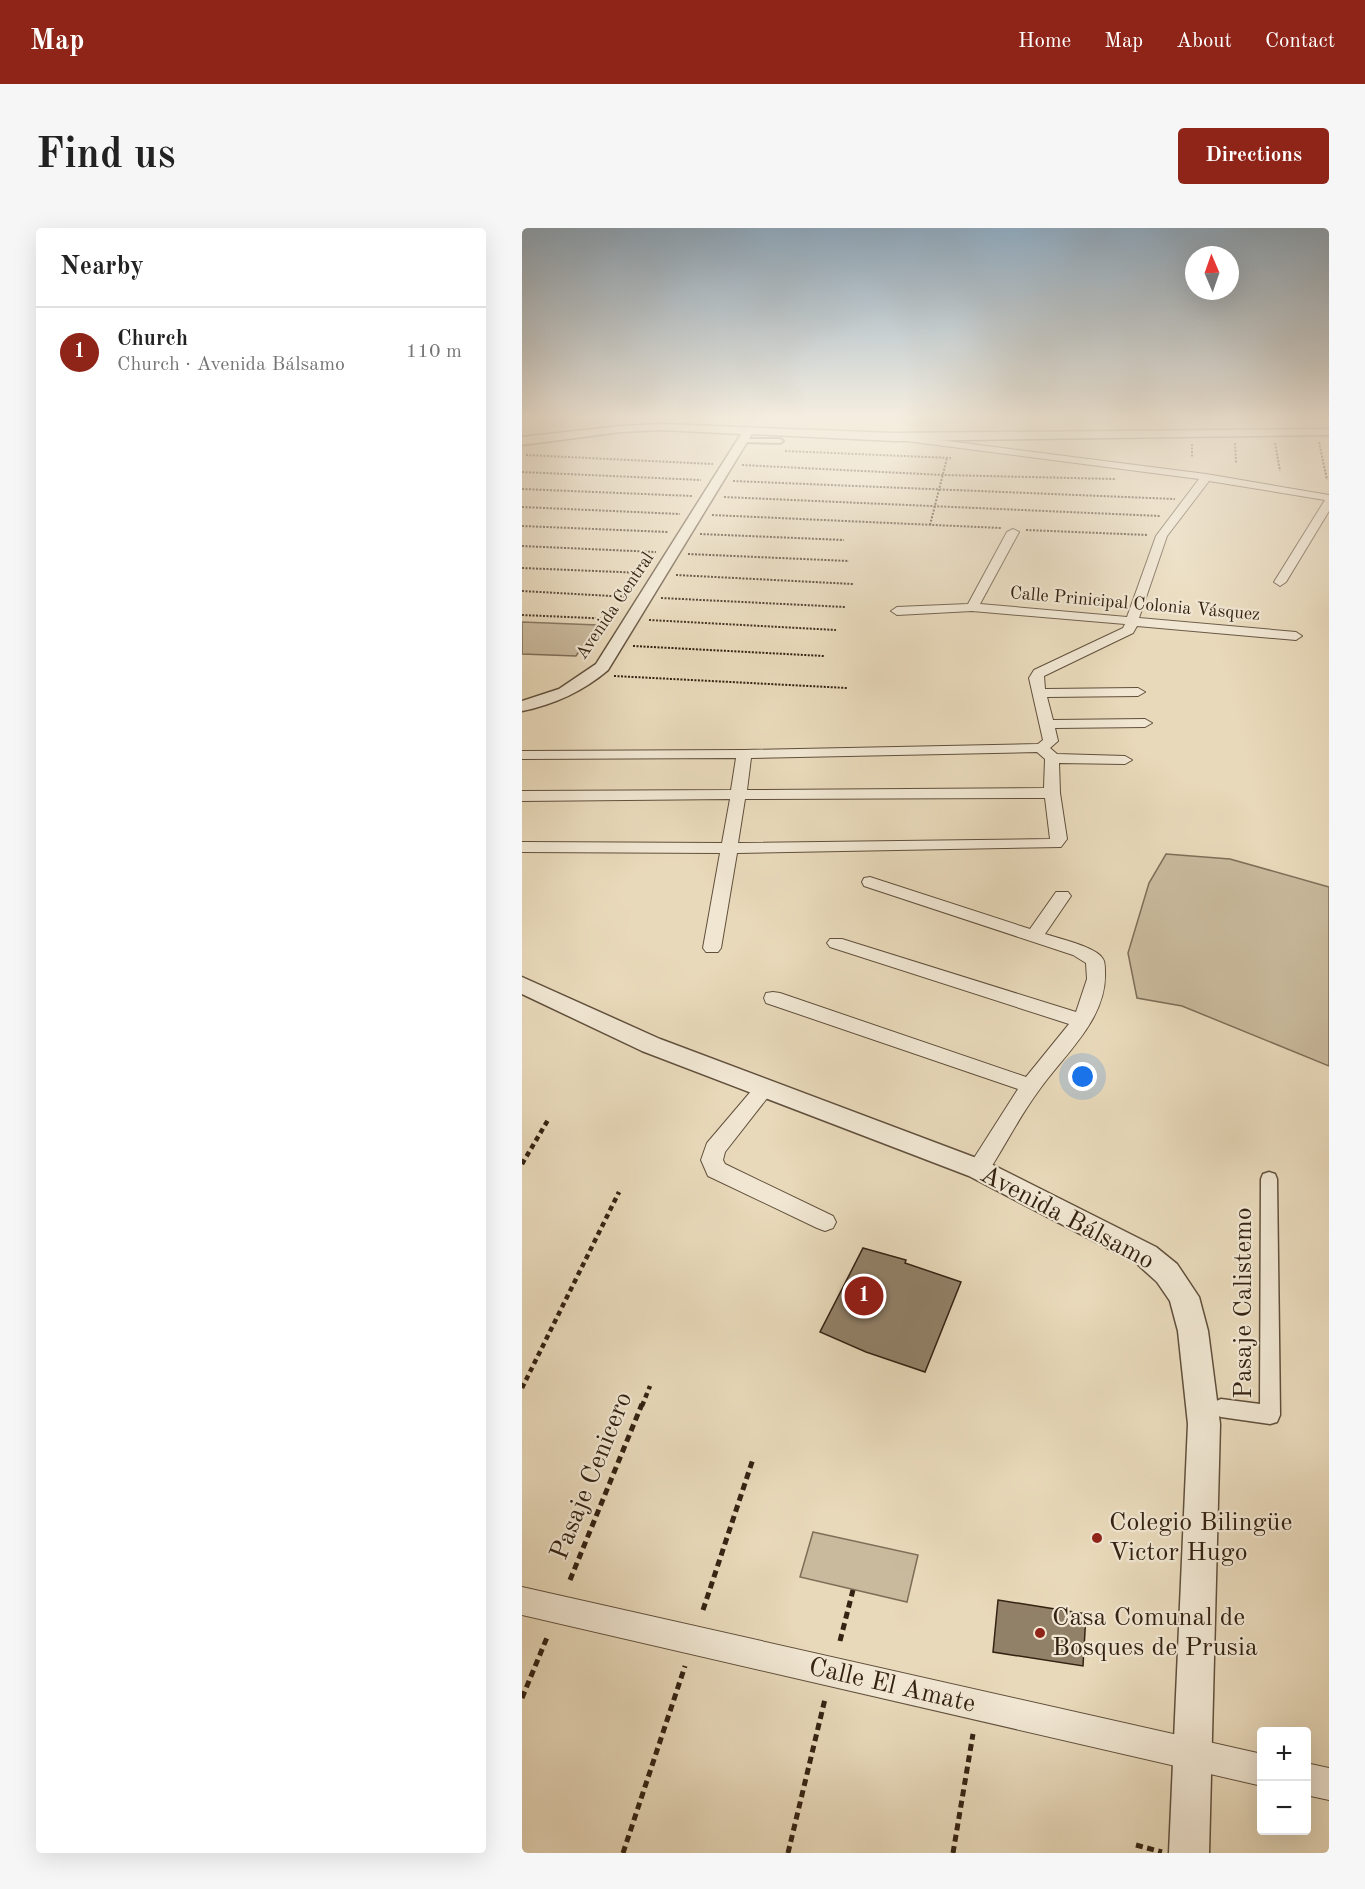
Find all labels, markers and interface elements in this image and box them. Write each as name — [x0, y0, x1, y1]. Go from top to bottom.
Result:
text: Map — [30, 28, 84, 56]
text: Home — [1018, 31, 1071, 52]
text: Map — [1104, 31, 1143, 52]
text: About — [1176, 31, 1232, 52]
text: Contact — [1265, 31, 1335, 52]
button: Directions — [1178, 128, 1329, 184]
text: Find us — [36, 135, 175, 177]
north arrow — [1185, 246, 1239, 300]
text: Nearby — [60, 254, 144, 280]
text: Church — [117, 328, 188, 350]
text: 1 — [74, 342, 85, 362]
text: 110 m — [406, 342, 462, 362]
text: Church · Avenida Bálsamo — [117, 355, 345, 375]
street label: Avenida Central — [573, 549, 657, 663]
street label: Calle Prinicipal Colonia Vásquez — [1009, 584, 1261, 624]
your location — [1068, 1062, 1097, 1091]
street label: Avenida Bálsamo — [976, 1161, 1158, 1275]
street label: Pasaje Calistemo — [1231, 1207, 1257, 1399]
pin: 1 — [844, 1274, 884, 1318]
street label: Pasaje Cenicero — [547, 1388, 637, 1564]
place label: Colegio Bilingüe Victor Hugo — [1109, 1510, 1292, 1566]
marker: Colegio Bilingüe Victor Hugo — [1090, 1531, 1104, 1545]
place label: Casa Comunal de Bosques de Prusia — [1052, 1605, 1258, 1661]
marker: Casa Comunal de Bosques de Prusia — [1033, 1626, 1047, 1640]
street label: Calle El Amate — [806, 1654, 978, 1718]
map controls — [1257, 1727, 1311, 1835]
button: + — [1257, 1727, 1311, 1781]
button: − — [1257, 1781, 1311, 1835]

